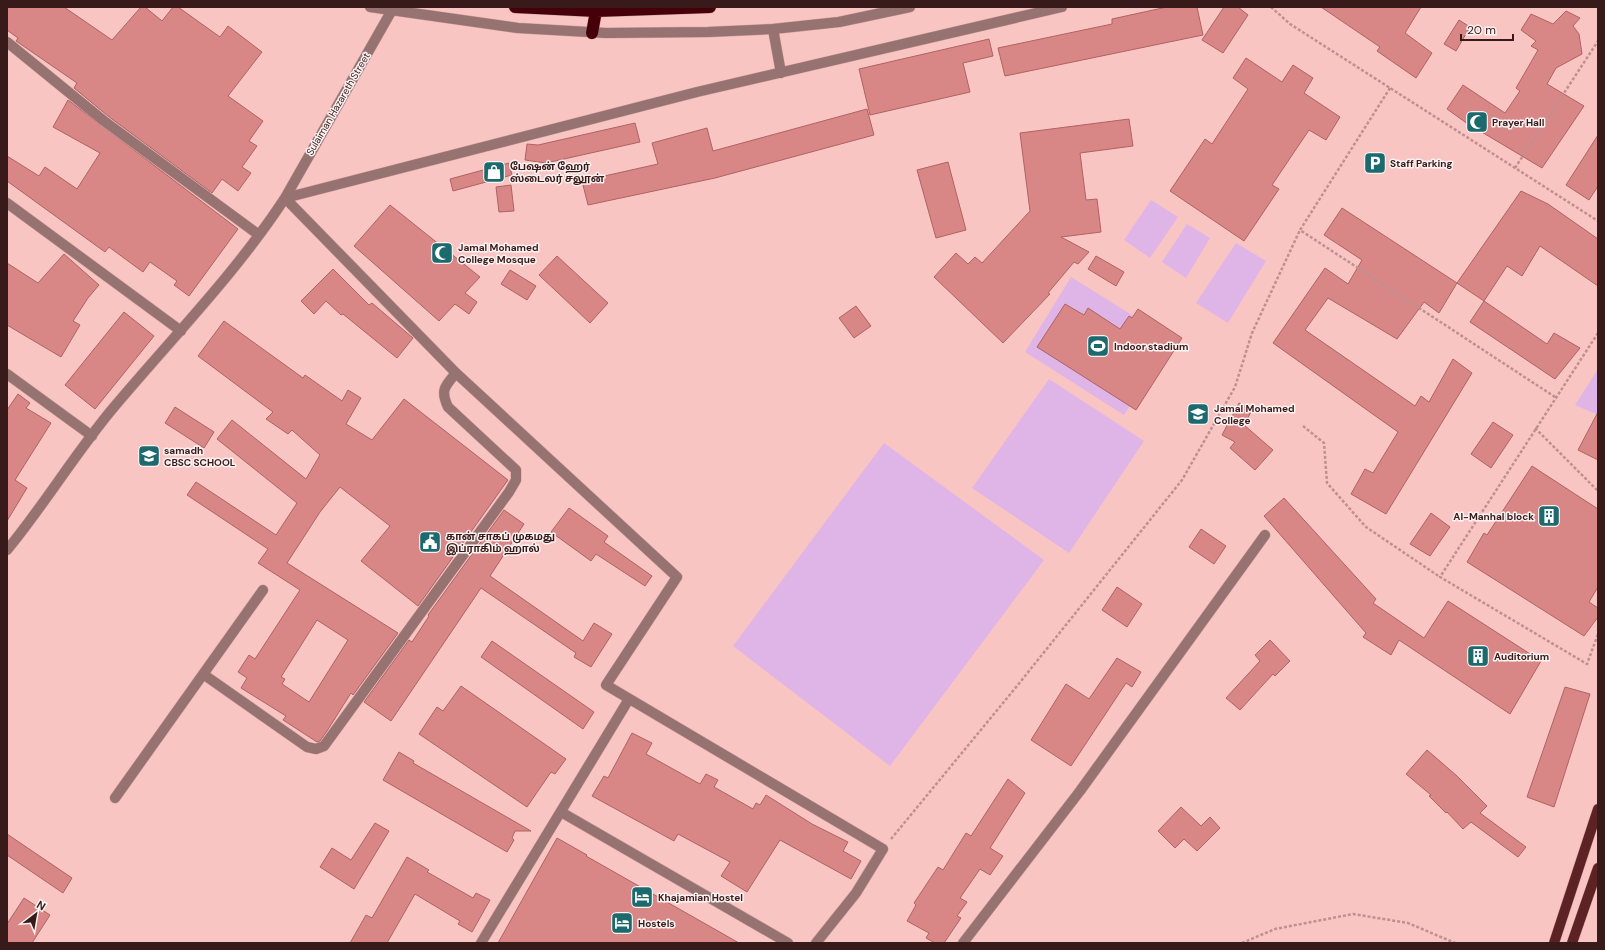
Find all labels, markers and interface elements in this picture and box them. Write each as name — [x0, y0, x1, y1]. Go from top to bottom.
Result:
scale bar — [1461, 16, 1513, 42]
text: 20 m — [1467, 22, 1496, 38]
street label: Sulaiman Hazareth Street — [303, 50, 373, 158]
mosque icon: Prayer Hall — [1464, 109, 1490, 135]
place label: Prayer Hall — [1492, 116, 1545, 129]
parking icon: Staff Parking — [1362, 150, 1388, 176]
place label: Staff Parking — [1390, 157, 1452, 170]
shop icon: பேஷன் ஹேர் ஸ்டைலர் சலூன் — [481, 159, 507, 185]
place label: பேஷன் ஹேர் ஸ்டைலர் சலூன் — [510, 160, 605, 185]
mosque icon: Jamal Mohamed College Mosque — [429, 240, 455, 266]
place label: Jamal Mohamed College Mosque — [458, 241, 539, 266]
sports icon: Indoor stadium — [1085, 333, 1111, 359]
place label: Indoor stadium — [1114, 340, 1188, 353]
school or university icon: Jamal Mohamed College — [1185, 401, 1211, 427]
place label: Jamal Mohamed College — [1214, 402, 1295, 427]
school or university icon: samadh CBSC SCHOOL — [136, 443, 162, 469]
place label: samadh CBSC SCHOOL — [164, 444, 236, 469]
building icon: Al-Manhal block — [1536, 503, 1562, 529]
place label: Al-Manhal block — [1453, 510, 1534, 523]
public building icon: கான் சாகப் முகமது இப்ராகிம் ஹால் — [417, 529, 443, 555]
place label: கான் சாகப் முகமது இப்ராகிம் ஹால் — [446, 530, 555, 556]
building icon: Auditorium — [1465, 643, 1491, 669]
place label: Auditorium — [1494, 650, 1549, 663]
hotel icon: Khajamian Hostel — [629, 884, 655, 910]
place label: Khajamian Hostel — [658, 891, 743, 904]
north arrow — [16, 894, 56, 934]
text: N — [34, 897, 48, 913]
hotel icon: Hostels — [609, 910, 635, 936]
place label: Hostels — [638, 917, 675, 930]

